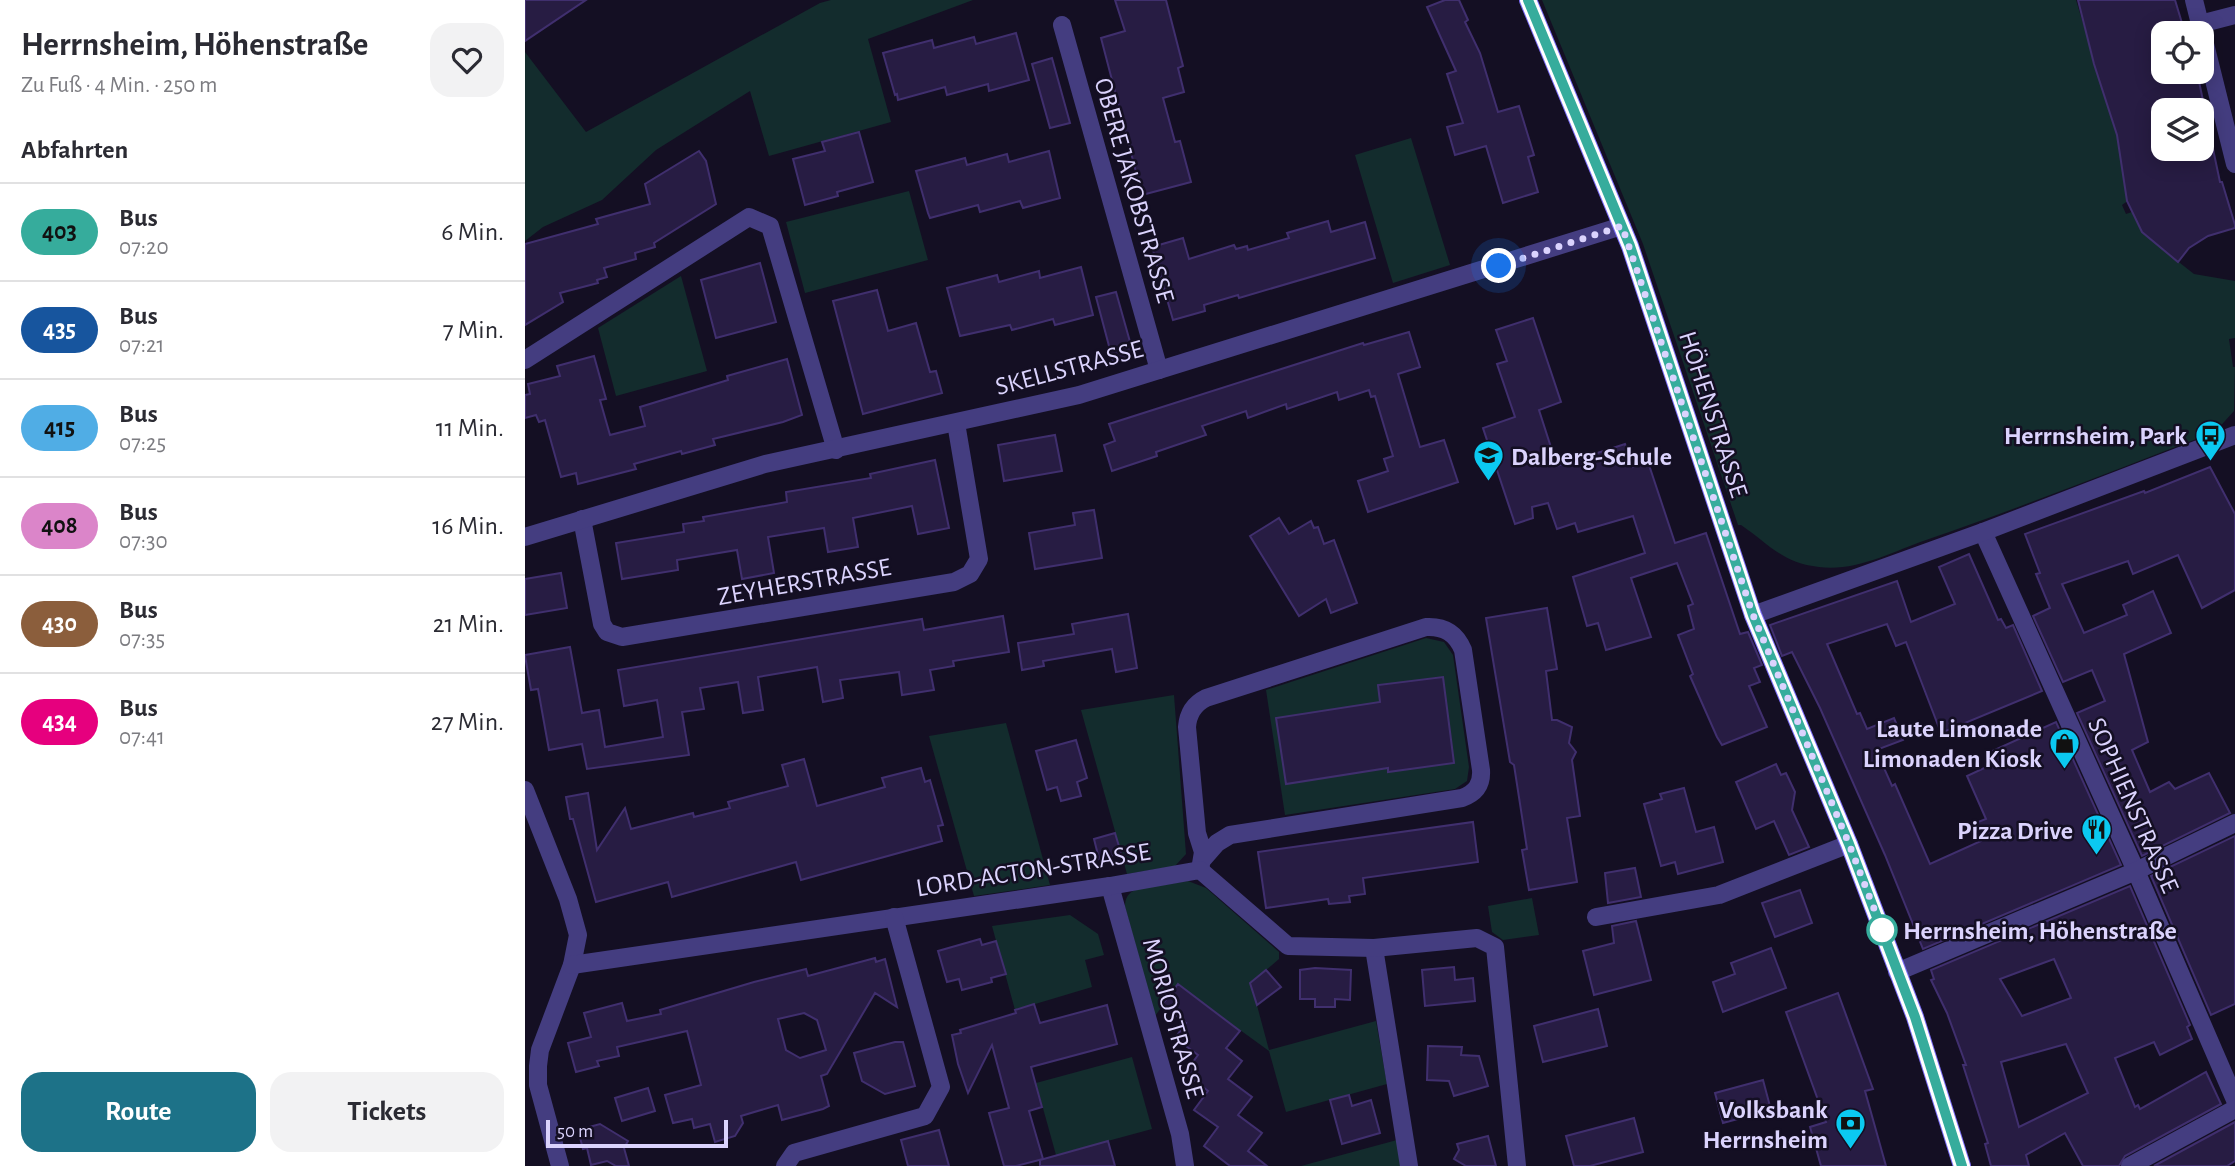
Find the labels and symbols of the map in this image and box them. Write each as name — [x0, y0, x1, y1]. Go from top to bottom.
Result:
street label: OBERE JAKOBSTRASSE — [1089, 75, 1179, 306]
your location — [1481, 248, 1516, 283]
street label: HÖHENSTRASSE — [1674, 328, 1753, 501]
street label: SKELLSTRASSE — [993, 336, 1146, 400]
bus stop icon: Herrnsheim, Park — [2193, 418, 2227, 462]
place label: Herrnsheim, Park — [2004, 423, 2187, 449]
school or university icon: Dalberg-Schule — [1471, 439, 1505, 483]
place label: Dalberg-Schule — [1511, 444, 1672, 470]
street label: ZEYHERSTRASSE — [715, 554, 893, 610]
street label: SOPHIENSTRASSE — [2083, 714, 2183, 897]
place label: Laute Limonade Limonaden Kiosk — [1863, 716, 2042, 772]
shop icon: Laute Limonade Limonaden Kiosk — [2048, 726, 2082, 770]
restaurant icon: Pizza Drive — [2079, 813, 2113, 857]
place label: Pizza Drive — [1957, 818, 2073, 844]
street label: LORD-ACTON-STRASSE — [914, 839, 1152, 901]
marker: Herrnsheim, Höhenstraße — [1867, 915, 1897, 945]
place label: Herrnsheim, Höhenstraße — [1903, 918, 2177, 944]
street label: MORIOSTRASSE — [1138, 935, 1208, 1101]
place label: Volksbank Herrnsheim — [1702, 1097, 1828, 1153]
bank icon: Volksbank Herrnsheim — [1834, 1107, 1868, 1151]
scale bar — [546, 1117, 728, 1149]

